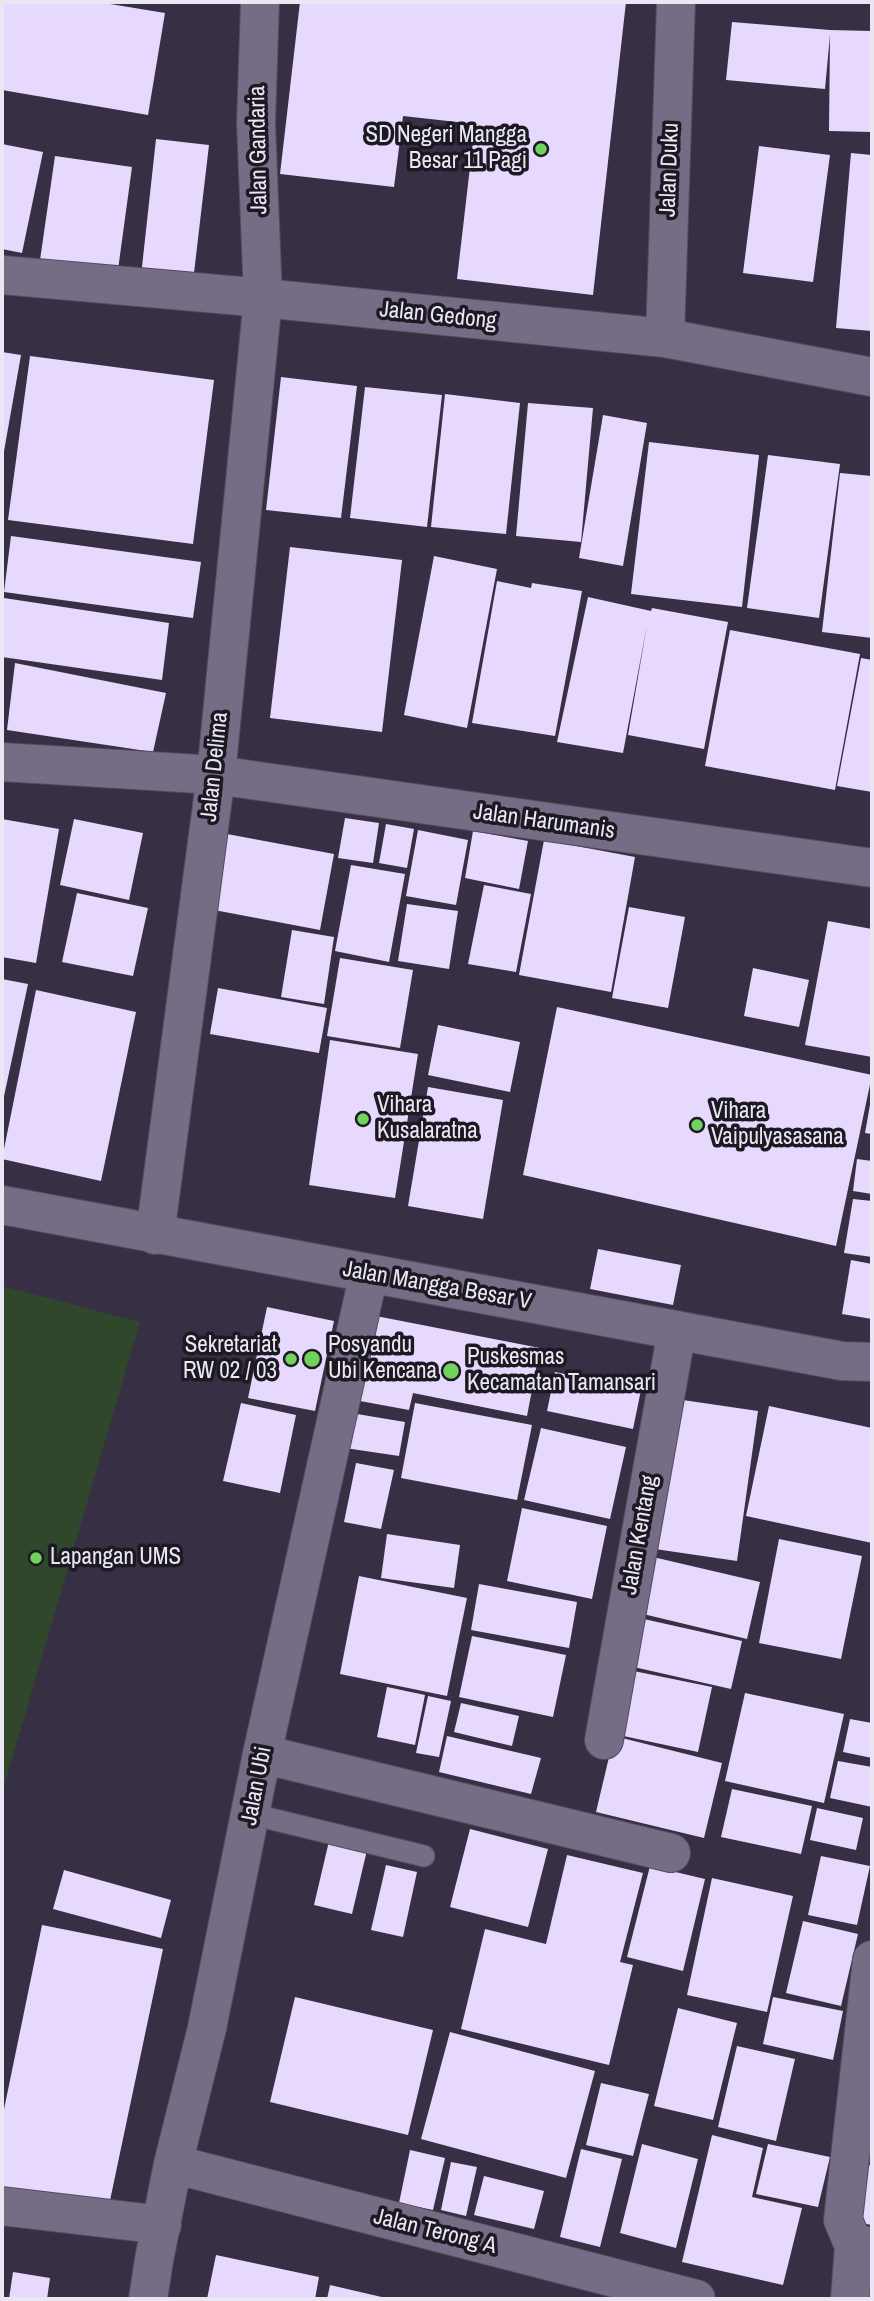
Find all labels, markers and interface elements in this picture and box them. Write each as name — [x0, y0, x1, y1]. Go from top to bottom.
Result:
street label: Jalan Gandaria — [244, 85, 274, 215]
place label: SD Negeri Mangga Besar 11 Pagi — [366, 122, 527, 176]
street label: Jalan Duku — [655, 122, 685, 218]
marker: SD Negeri Mangga Besar 11 Pagi — [533, 141, 549, 157]
street label: Jalan Gedong — [378, 296, 498, 336]
street label: Jalan Delima — [196, 711, 234, 823]
street label: Jalan Harumanis — [471, 798, 617, 846]
place label: Vihara Kusalaratna — [377, 1092, 478, 1146]
place label: Vihara Vaipulyasasana — [711, 1098, 844, 1152]
marker: Vihara Kusalaratna — [355, 1111, 371, 1127]
marker: Vihara Vaipulyasasana — [689, 1117, 705, 1133]
street label: Jalan Mangga Besar V — [341, 1256, 533, 1316]
place label: Sekretariat RW 02 / 03 — [183, 1332, 277, 1386]
place label: Posyandu Ubi Kencana — [328, 1332, 437, 1386]
place label: Puskesmas Kecamatan Tamansari — [467, 1344, 656, 1398]
marker: Posyandu Ubi Kencana — [302, 1349, 322, 1369]
marker: Sekretariat RW 02 / 03 — [283, 1351, 299, 1367]
marker: Puskesmas Kecamatan Tamansari — [441, 1361, 461, 1381]
street label: Jalan Kentang — [616, 1473, 664, 1597]
place label: Lapangan UMS — [50, 1544, 181, 1572]
marker: Lapangan UMS — [28, 1550, 44, 1566]
street label: Jalan Ubi — [236, 1744, 278, 1828]
street label: Jalan Terong A — [371, 2203, 499, 2261]

